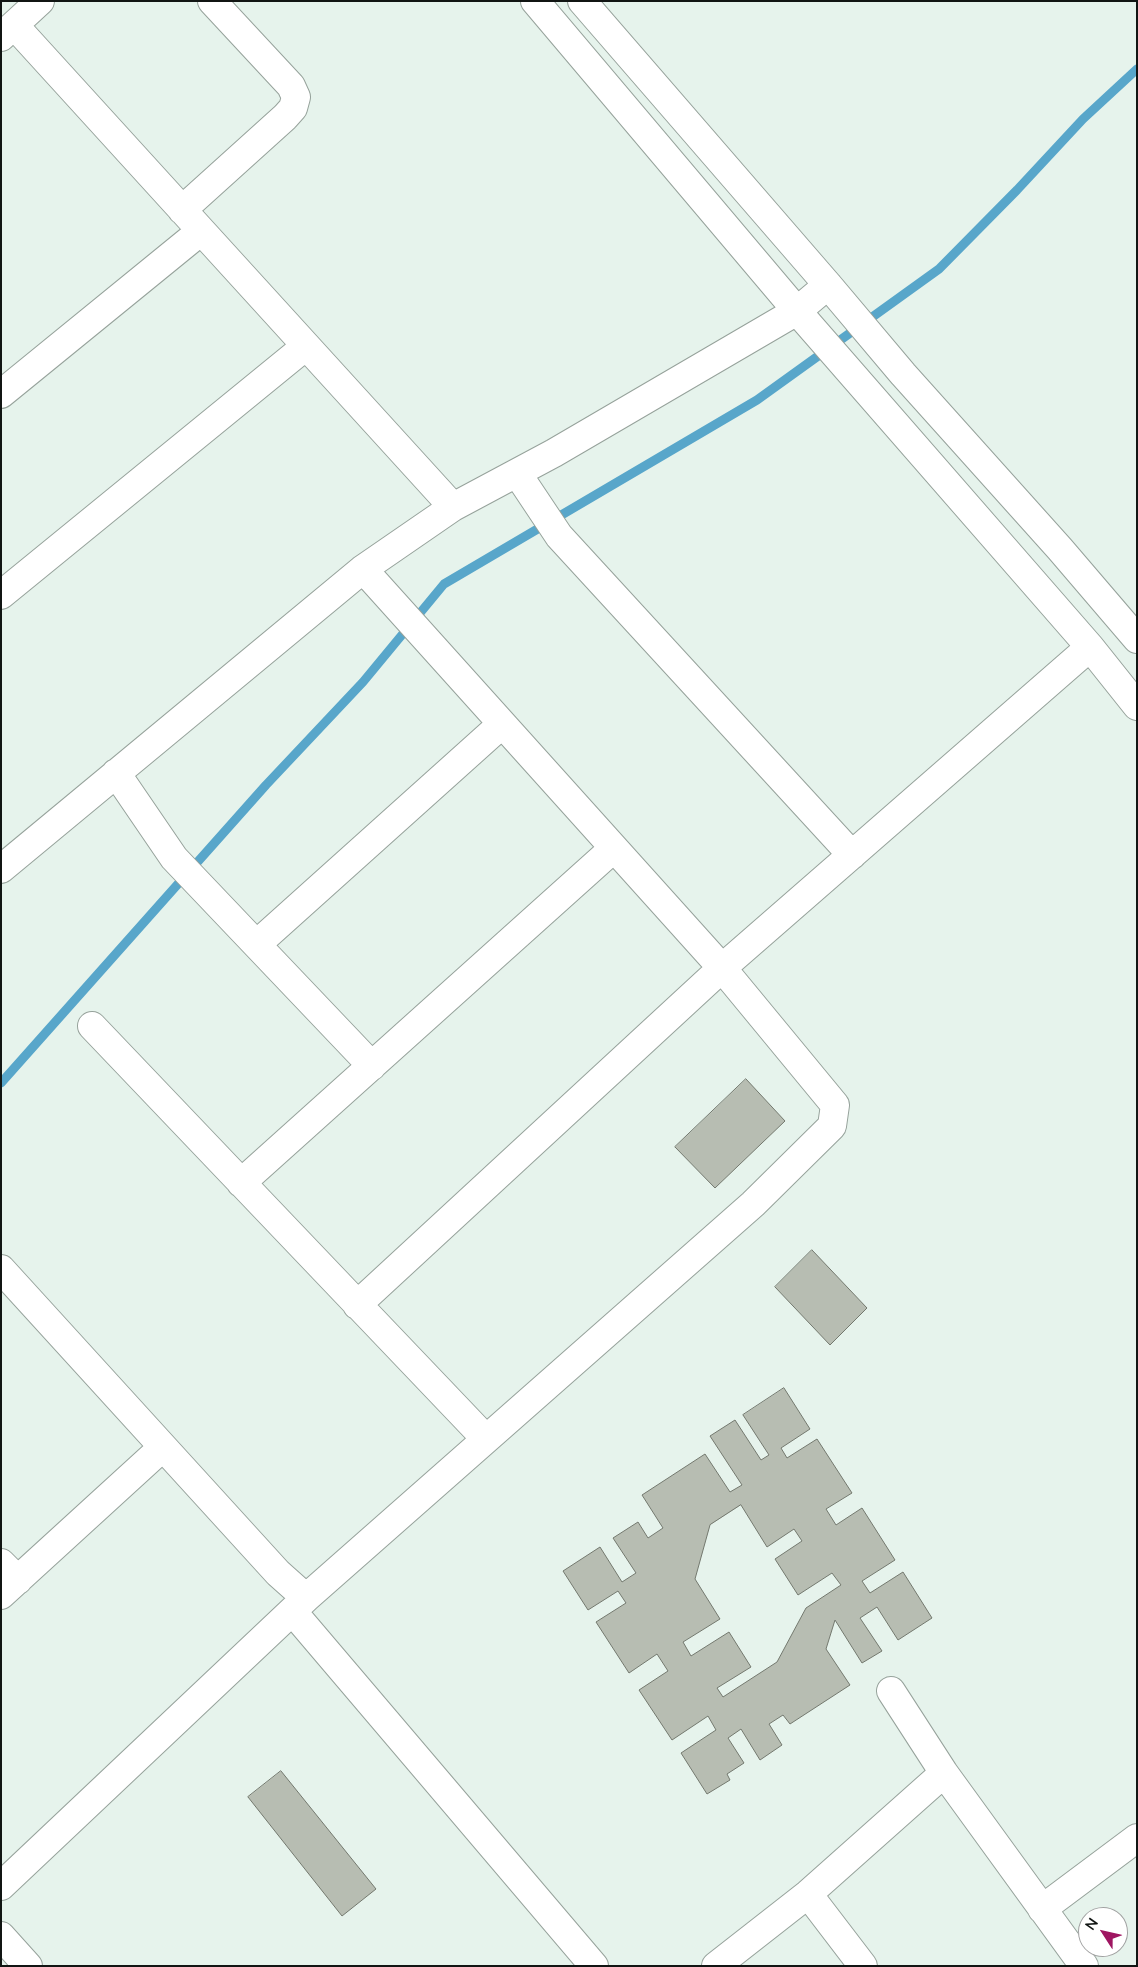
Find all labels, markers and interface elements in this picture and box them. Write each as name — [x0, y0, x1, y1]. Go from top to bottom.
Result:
north arrow — [1078, 1907, 1128, 1957]
text: N — [1081, 1914, 1101, 1933]

